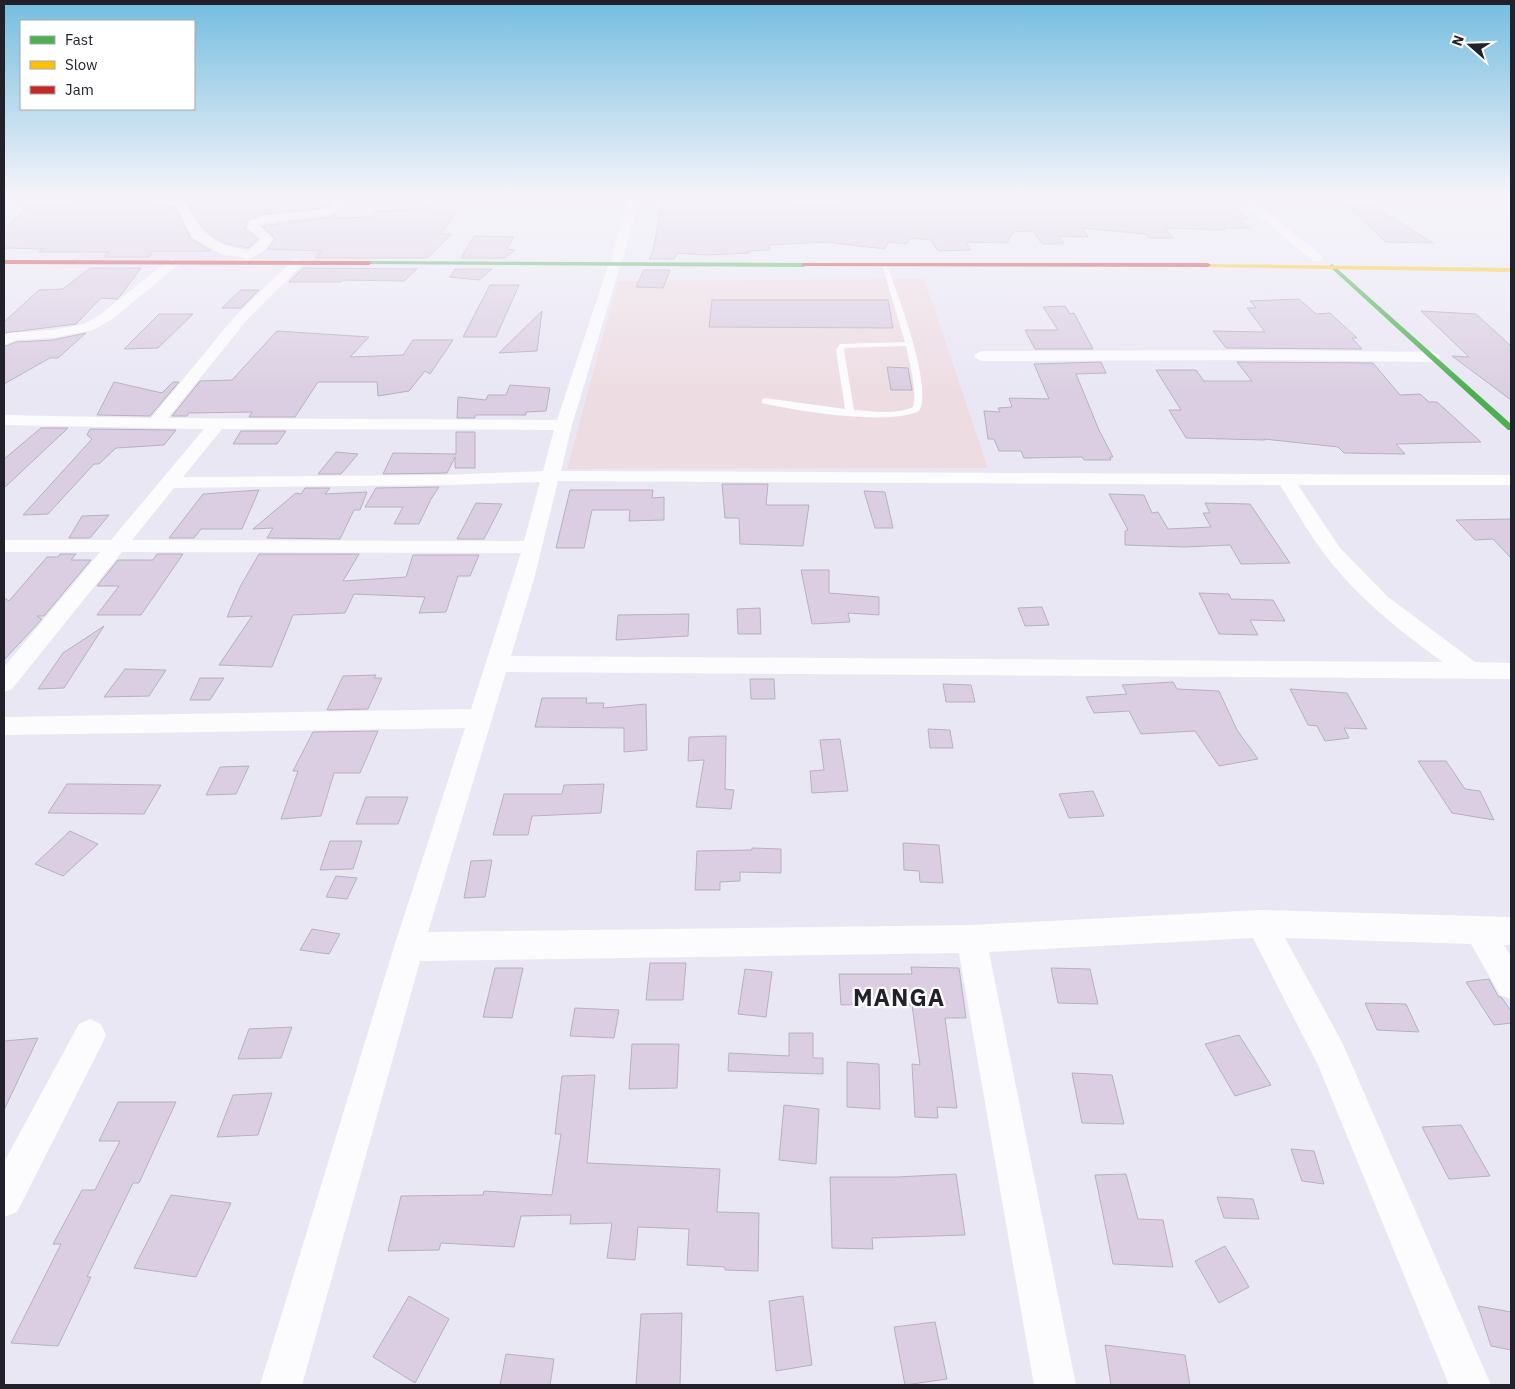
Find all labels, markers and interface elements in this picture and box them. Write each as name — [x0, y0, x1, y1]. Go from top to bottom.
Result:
legend — [20, 20, 195, 110]
north arrow — [1445, 20, 1495, 70]
text: Fast — [65, 30, 93, 49]
text: N — [1448, 33, 1468, 48]
text: Slow — [65, 55, 98, 74]
text: Jam — [65, 80, 94, 99]
district label: MANGA — [853, 981, 945, 1013]

